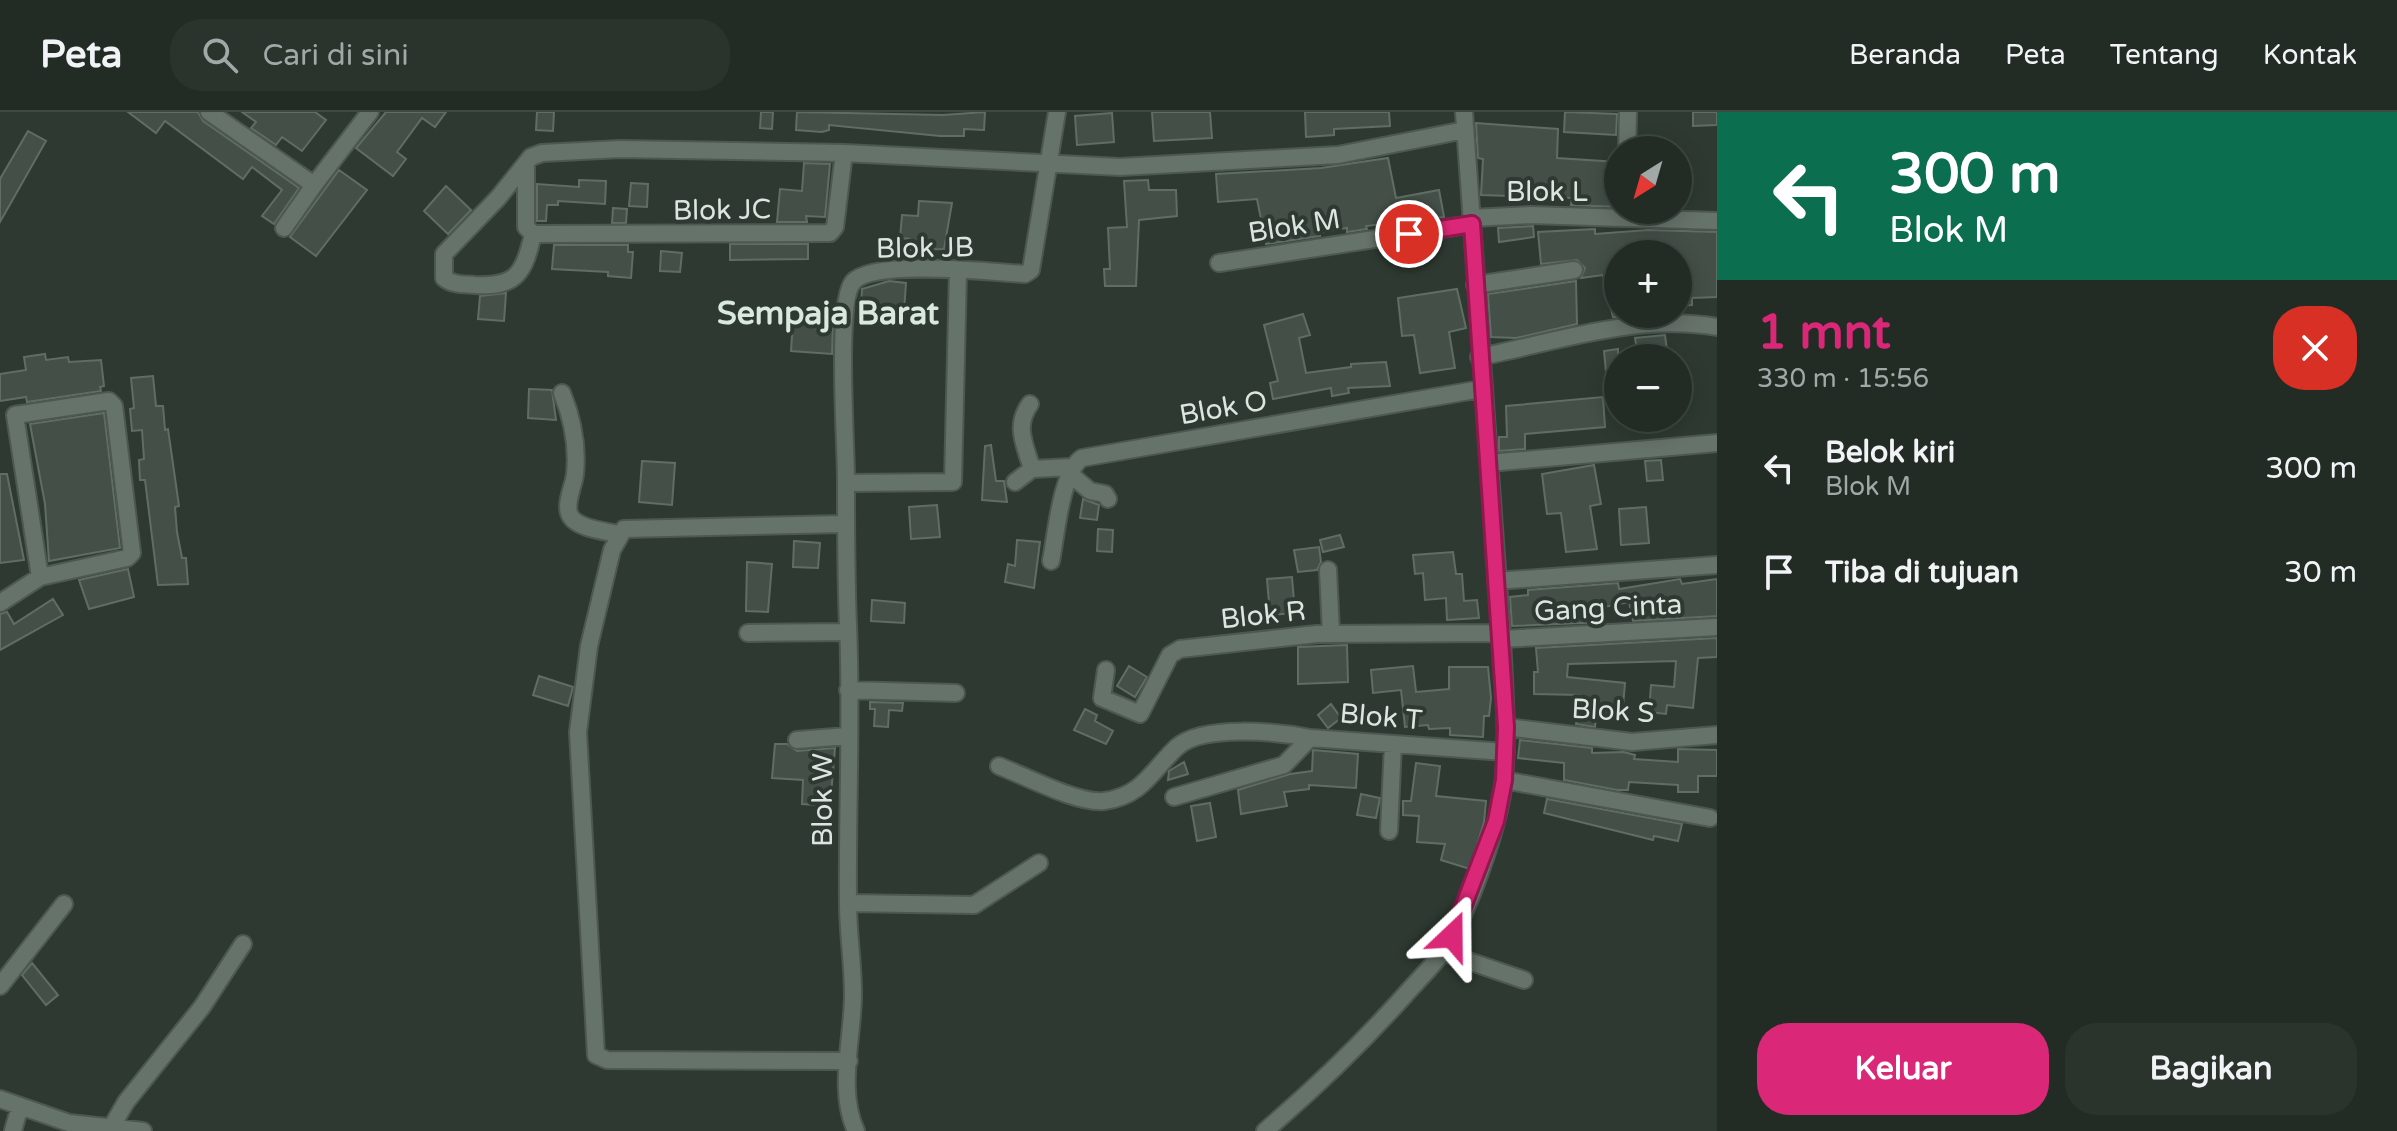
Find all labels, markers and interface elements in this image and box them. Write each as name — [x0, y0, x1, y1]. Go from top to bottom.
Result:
search box — [170, 19, 730, 91]
text: Peta — [40, 32, 122, 78]
icon: search — [198, 33, 242, 77]
text: Cari di sini — [262, 37, 409, 74]
text: Beranda — [1849, 38, 1961, 72]
text: Peta — [2005, 38, 2066, 72]
text: Tentang — [2110, 38, 2219, 72]
text: Kontak — [2263, 38, 2357, 72]
north arrow — [1604, 136, 1692, 224]
map controls — [1604, 136, 1692, 432]
text: 300 m — [1889, 141, 2060, 208]
icon: left — [1757, 144, 1861, 248]
street label: Blok L — [1506, 175, 1588, 209]
street label: Blok JC — [673, 192, 771, 228]
pin — [1375, 200, 1443, 268]
street label: Blok M — [1246, 202, 1343, 250]
text: Blok M — [1889, 209, 2008, 252]
icon: arrive — [1387, 212, 1431, 256]
street label: Blok JB — [876, 230, 974, 266]
button: + — [1604, 240, 1692, 328]
district label: Sempaja Barat — [717, 295, 940, 333]
text: 1 mnt — [1757, 304, 1891, 362]
button: close — [2273, 306, 2357, 390]
button: − — [1604, 344, 1692, 432]
text: 330 m · 15:56 — [1757, 363, 1929, 394]
street label: Blok O — [1177, 384, 1270, 432]
text: Belok kiri — [1825, 434, 1955, 471]
icon: left — [1757, 446, 1801, 490]
text: 300 m — [2265, 450, 2357, 487]
text: Blok M — [1825, 471, 1911, 502]
icon: arrive — [1757, 550, 1801, 594]
text: Tiba di tujuan — [1825, 554, 2019, 591]
text: 30 m — [2284, 554, 2357, 591]
street label: Gang Cinta — [1533, 587, 1683, 629]
street label: Blok R — [1219, 594, 1307, 636]
street label: Blok S — [1571, 692, 1655, 730]
street label: Blok T — [1338, 696, 1424, 738]
street label: Blok W — [806, 753, 840, 847]
position arrow — [1410, 894, 1494, 978]
button: Keluar — [1757, 1023, 2049, 1115]
button: Bagikan — [2065, 1023, 2357, 1115]

